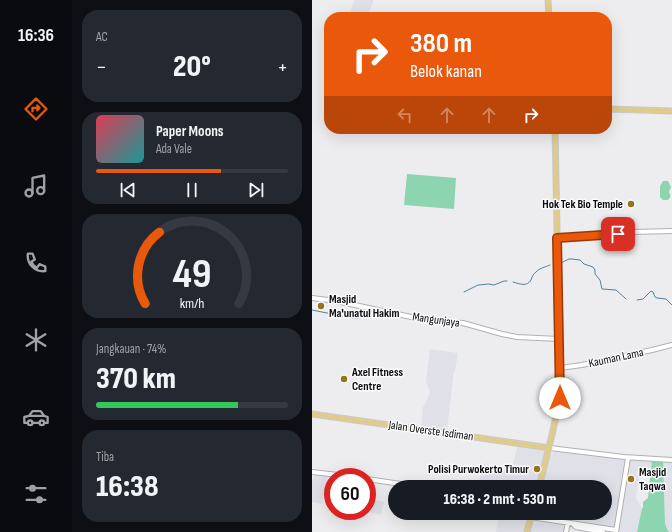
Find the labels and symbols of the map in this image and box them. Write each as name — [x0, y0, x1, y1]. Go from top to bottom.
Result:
place label: Hok Tek Bio Temple — [542, 197, 623, 212]
marker: Hok Tek Bio Temple — [626, 199, 636, 209]
pin — [601, 217, 635, 251]
place label: Masjid Ma'unatul Hakim — [329, 292, 399, 321]
marker: Masjid Ma'unatul Hakim — [316, 301, 326, 311]
street label: Mangunjaya — [411, 309, 461, 331]
street label: Kauman Lama — [587, 345, 645, 371]
place label: Axel Fitness Centre — [351, 365, 403, 394]
marker: Axel Fitness Centre — [339, 374, 349, 384]
position arrow — [539, 377, 581, 419]
street label: Jalan Overste Isdiman — [387, 417, 474, 444]
place label: Polisi Purwokerto Timur — [428, 462, 529, 477]
marker: Polisi Purwokerto Timur — [532, 464, 542, 474]
place label: Masjid Taqwa — [639, 465, 666, 494]
speed limit sign: 60 — [324, 468, 376, 520]
marker: Masjid Taqwa — [626, 474, 636, 484]

